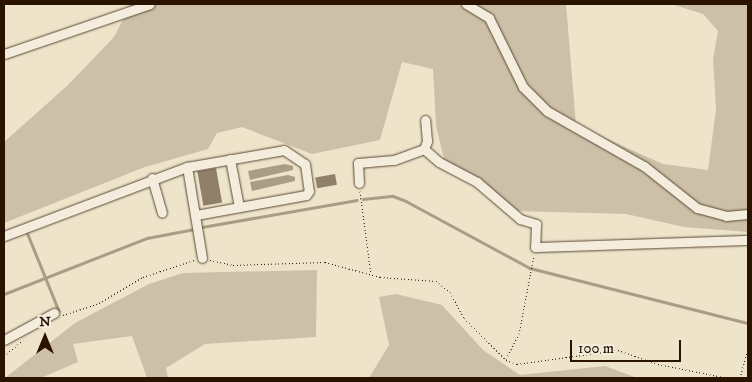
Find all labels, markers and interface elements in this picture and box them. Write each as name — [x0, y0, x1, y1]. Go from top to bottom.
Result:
north arrow — [20, 312, 70, 362]
text: N — [39, 313, 51, 331]
scale bar — [572, 330, 683, 362]
text: 100 m — [578, 339, 614, 358]

